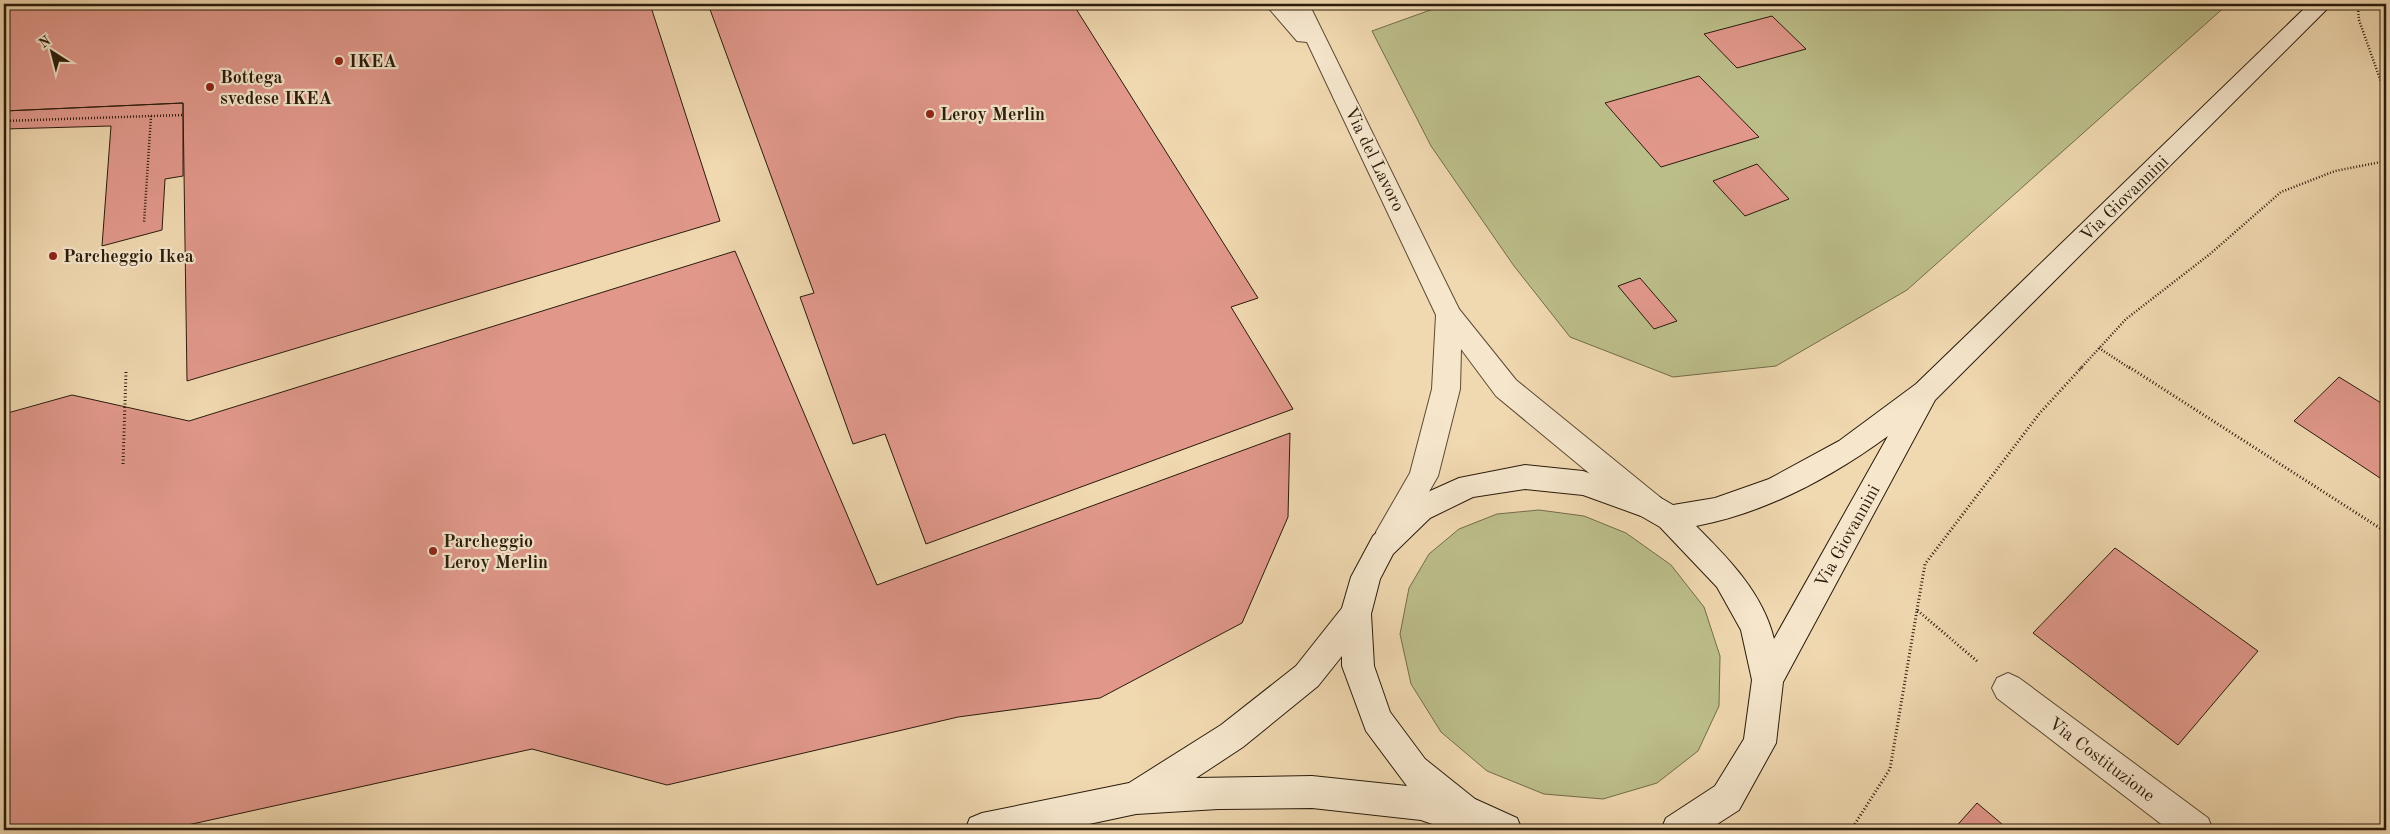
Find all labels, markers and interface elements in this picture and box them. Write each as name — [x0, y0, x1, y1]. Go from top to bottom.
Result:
north arrow — [28, 28, 78, 78]
text: N — [37, 33, 54, 51]
place label: IKEA — [349, 53, 397, 71]
marker: IKEA — [333, 55, 345, 67]
place label: Bottega svedese IKEA — [220, 69, 332, 108]
marker: Bottega svedese IKEA — [204, 81, 216, 93]
street label: Via del Lavoro — [1341, 104, 1407, 215]
place label: Leroy Merlin — [940, 106, 1045, 124]
marker: Leroy Merlin — [924, 108, 936, 120]
street label: Via Giovannini — [2077, 152, 2172, 245]
place label: Parcheggio Ikea — [63, 248, 194, 266]
marker: Parcheggio Ikea — [47, 250, 59, 262]
street label: Via Giovannini — [1812, 482, 1884, 591]
place label: Parcheggio Leroy Merlin — [443, 533, 548, 572]
marker: Parcheggio Leroy Merlin — [427, 545, 439, 557]
street label: Via Costituzione — [2045, 714, 2158, 805]

